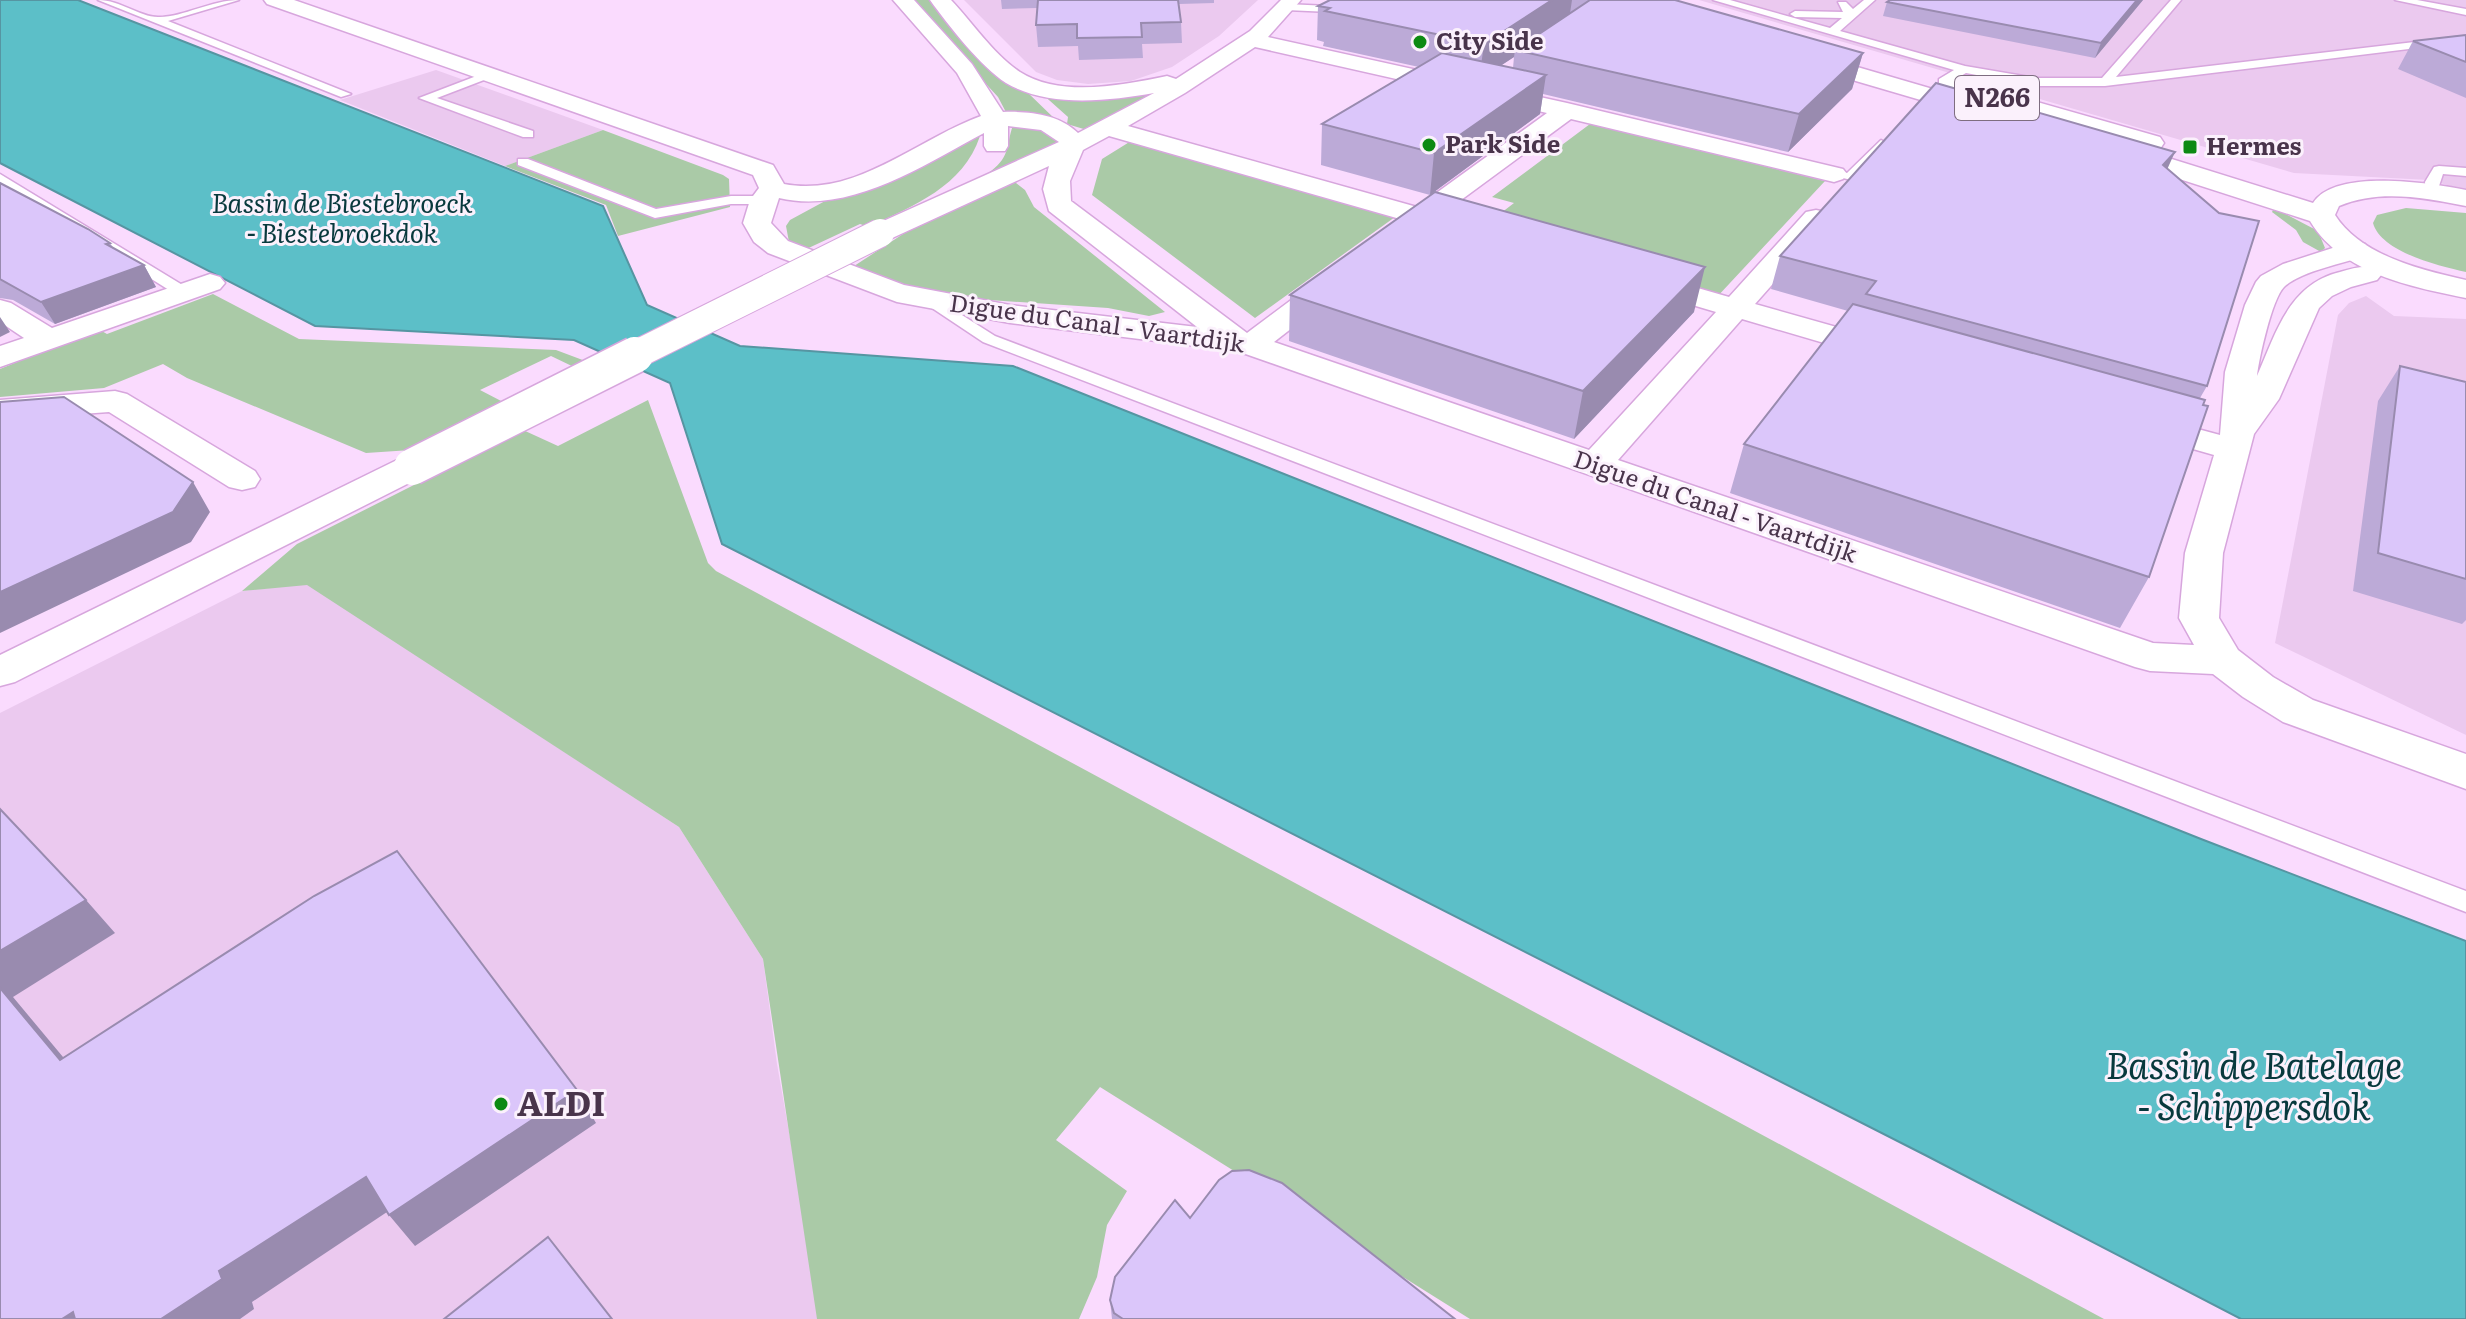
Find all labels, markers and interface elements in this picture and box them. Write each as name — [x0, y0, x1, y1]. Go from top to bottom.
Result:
place label: City Side — [1436, 22, 1544, 57]
marker: City Side — [1411, 33, 1429, 51]
road number: N266 — [1955, 76, 2039, 120]
place label: Park Side — [1445, 125, 1560, 160]
place label: Hermes — [2206, 127, 2302, 162]
marker: Park Side — [1420, 136, 1438, 154]
marker: Hermes — [2181, 138, 2199, 156]
water label: Bassin de Biestebroeck - Biestebroekdok — [212, 182, 473, 251]
street label: Digue du Canal - Vaartdijk — [948, 283, 1248, 360]
street label: Digue du Canal - Vaartdijk — [1569, 440, 1863, 570]
water label: Bassin de Batelage - Schippersdok — [2106, 1037, 2402, 1131]
place label: ALDI — [517, 1076, 605, 1126]
marker: ALDI — [492, 1095, 510, 1113]

